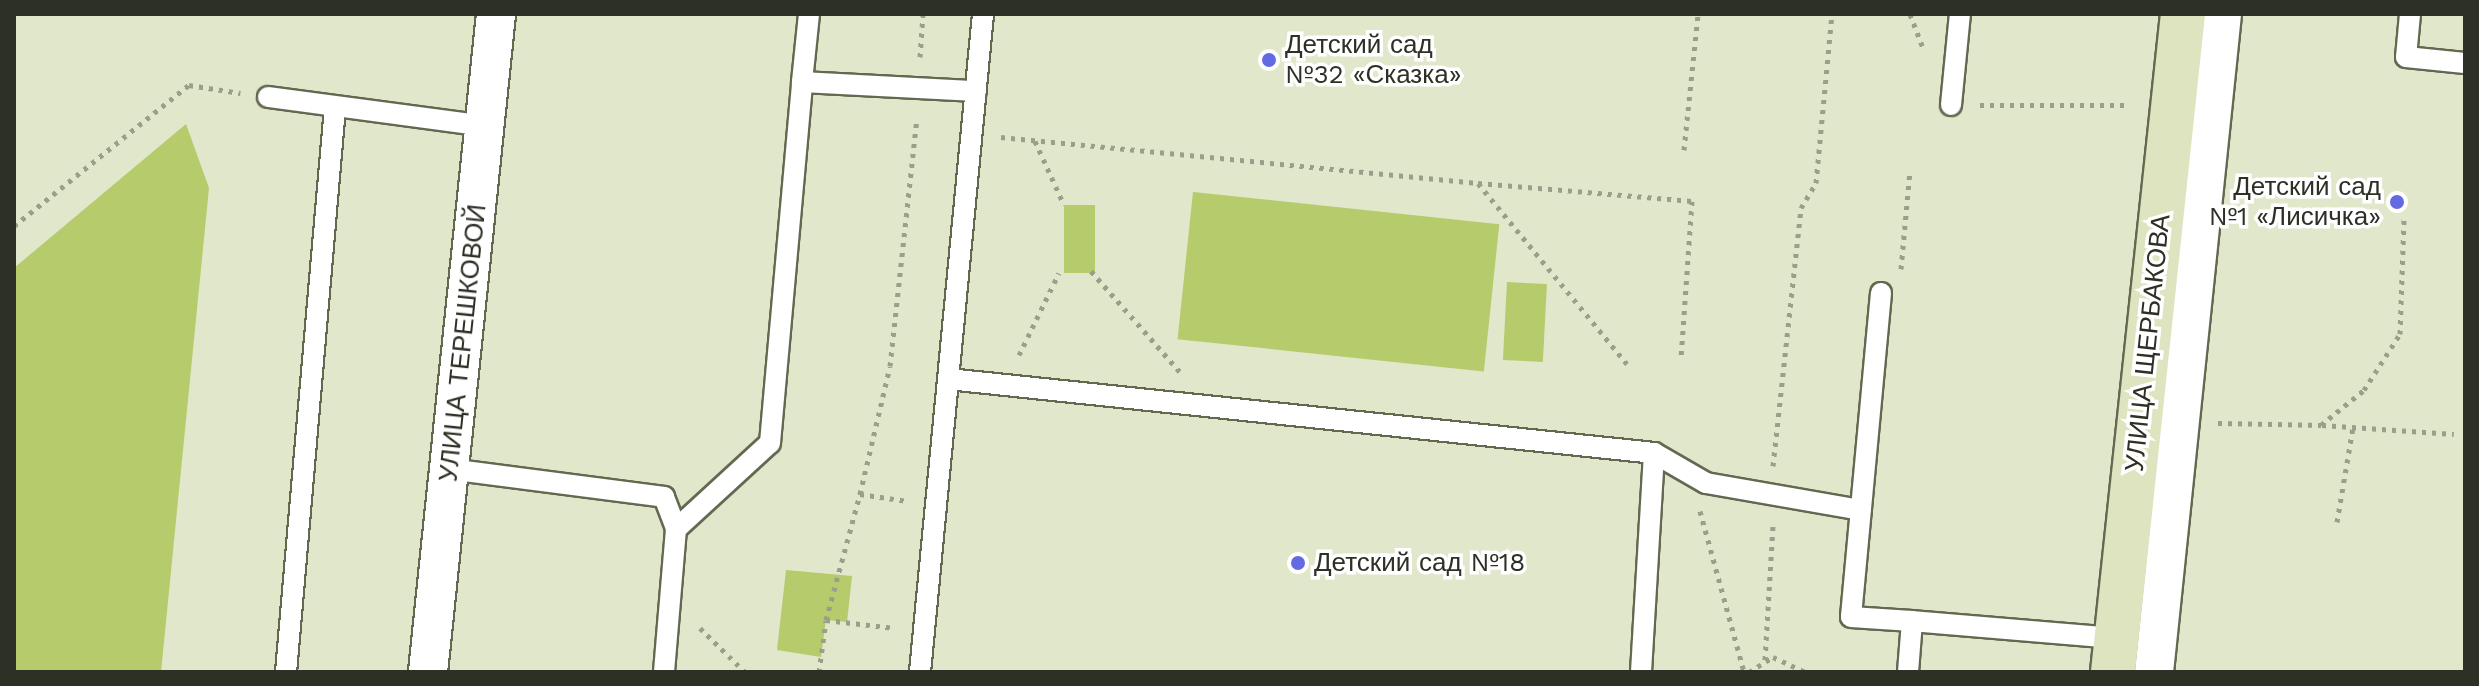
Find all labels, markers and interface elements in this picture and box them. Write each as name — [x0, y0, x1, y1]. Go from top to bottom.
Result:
place label: Детский сад №32 «Сказка» — [1285, 29, 1461, 90]
marker: Детский сад №32 «Сказка» — [1260, 51, 1278, 69]
place label: Детский сад №1 «Лисичка» — [2209, 171, 2381, 232]
marker: Детский сад №1 «Лисичка» — [2388, 193, 2406, 211]
street label: УЛИЦА ТЕРЕШКОВОЙ — [433, 203, 493, 483]
street label: УЛИЦА ЩЕРБАКОВА — [2119, 213, 2177, 473]
place label: Детский сад №18 — [1314, 547, 1525, 579]
marker: Детский сад №18 — [1289, 554, 1307, 572]

